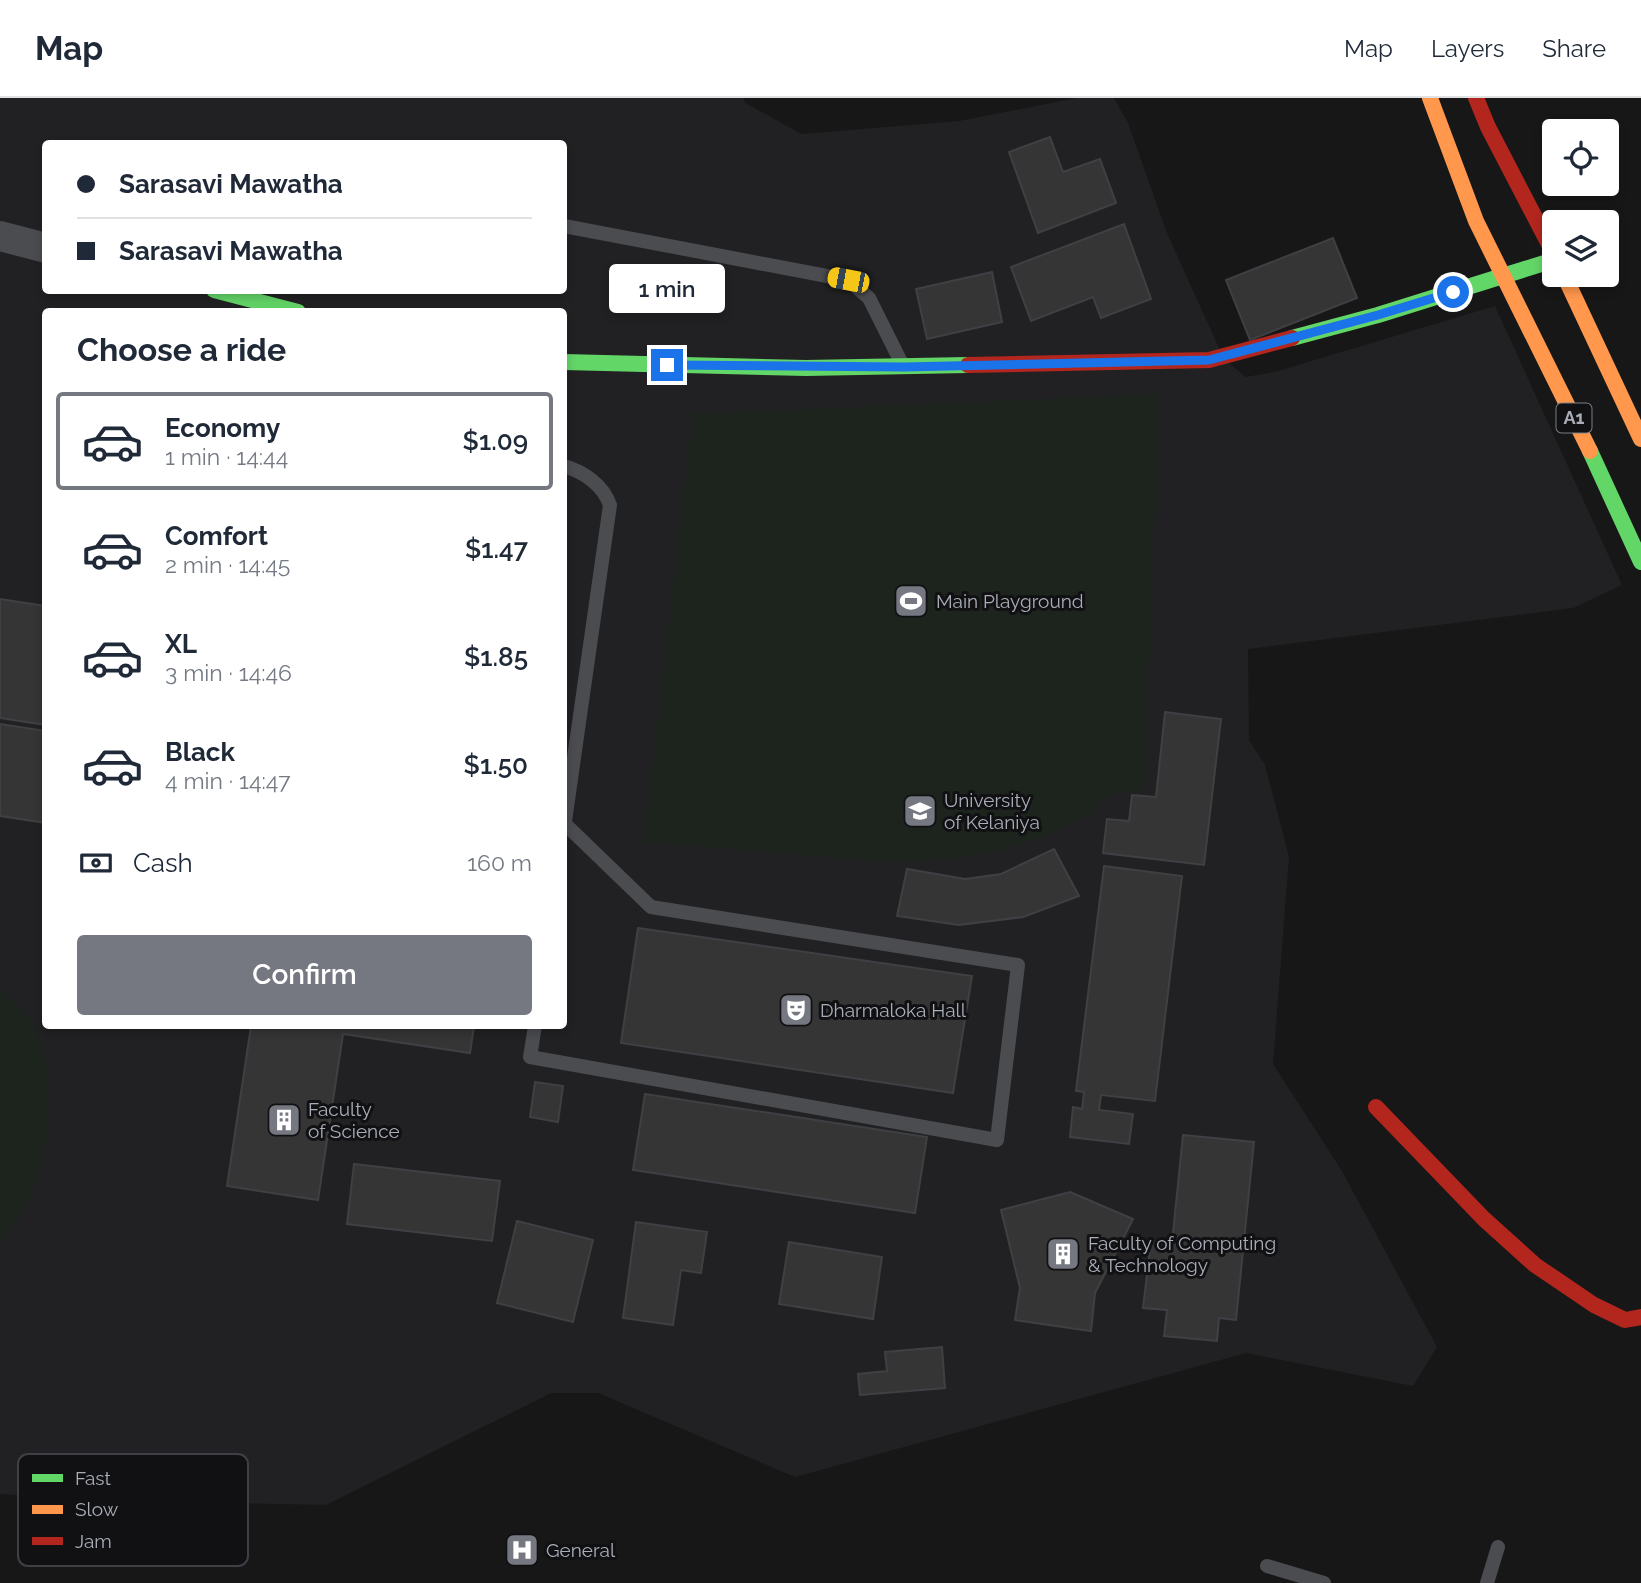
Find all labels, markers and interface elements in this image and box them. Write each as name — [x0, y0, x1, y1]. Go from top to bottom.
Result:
text: Map — [35, 29, 103, 68]
text: Map — [1344, 34, 1393, 63]
text: Layers — [1431, 34, 1504, 63]
text: Share — [1542, 34, 1606, 63]
map controls — [1542, 119, 1619, 287]
button: locate — [1542, 119, 1619, 196]
text: Sarasavi Mawatha — [119, 169, 343, 199]
button: layers — [1542, 210, 1619, 287]
text: Sarasavi Mawatha — [119, 236, 343, 266]
callout: 1 min — [609, 264, 725, 313]
car — [826, 266, 871, 294]
text: 1 min — [638, 275, 696, 302]
route start — [1437, 276, 1469, 308]
text: Choose a ride — [77, 331, 286, 368]
route end — [651, 349, 683, 381]
road number: A1 — [1556, 404, 1592, 432]
icon: car — [81, 410, 144, 473]
text: Economy — [165, 413, 280, 443]
text: $1.09 — [463, 426, 528, 456]
text: 1 min · 14:44 — [165, 443, 288, 470]
icon: car — [81, 518, 144, 581]
text: Comfort — [165, 521, 268, 551]
text: $1.47 — [465, 534, 528, 564]
text: 2 min · 14:45 — [165, 551, 290, 578]
sports icon: Main Playground — [892, 582, 930, 620]
place label: Main Playground — [936, 590, 1084, 612]
icon: car — [81, 626, 144, 689]
text: XL — [165, 629, 197, 659]
text: $1.85 — [464, 642, 528, 672]
text: 3 min · 14:46 — [165, 659, 292, 686]
icon: car — [81, 734, 144, 797]
text: Black — [165, 737, 235, 767]
text: $1.50 — [464, 750, 528, 780]
text: 4 min · 14:47 — [165, 767, 291, 794]
place label: University of Kelaniya — [944, 789, 1040, 833]
school or university icon: University of Kelaniya — [901, 792, 939, 830]
icon: cash — [77, 844, 115, 882]
text: Cash — [133, 848, 193, 878]
text: 160 m — [467, 849, 532, 876]
button: Confirm — [77, 935, 532, 1015]
theatre icon: Dharmaloka Hall — [777, 991, 815, 1029]
place label: Dharmaloka Hall — [820, 999, 967, 1021]
place label: Faculty of Science — [308, 1098, 400, 1142]
building icon: Faculty of Science — [265, 1101, 303, 1139]
place label: Faculty of Computing & Technology — [1088, 1232, 1276, 1276]
building icon: Faculty of Computing & Technology — [1044, 1235, 1082, 1273]
legend — [18, 1454, 248, 1566]
text: Fast — [75, 1467, 111, 1489]
text: Slow — [75, 1498, 119, 1520]
text: Jam — [75, 1530, 112, 1552]
hospital icon: General — [503, 1531, 541, 1569]
place label: General — [546, 1539, 616, 1561]

